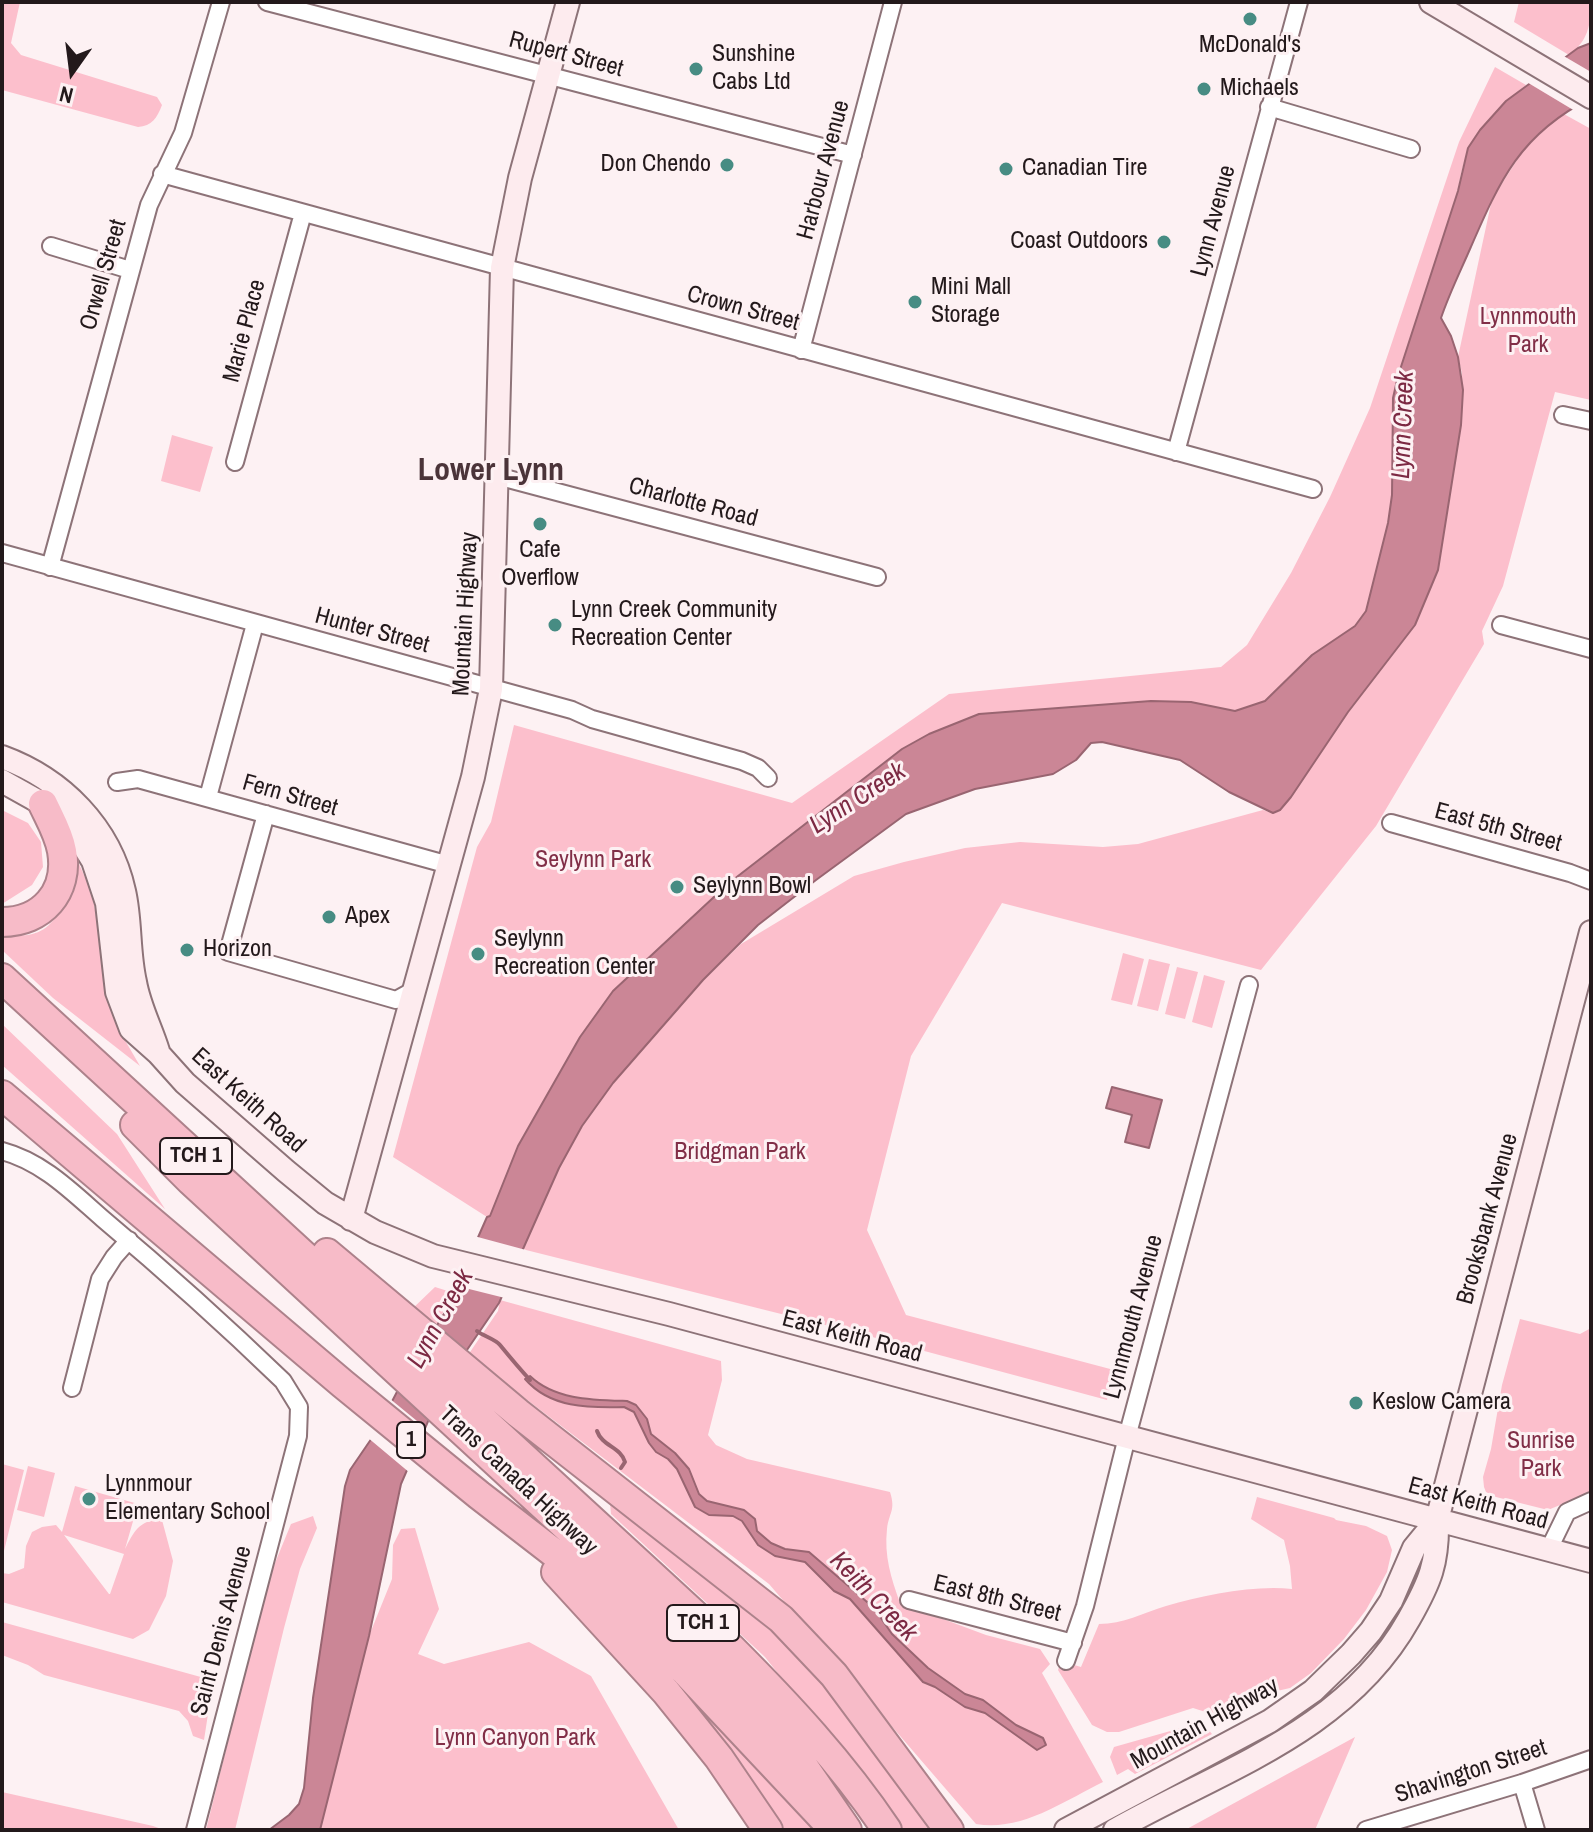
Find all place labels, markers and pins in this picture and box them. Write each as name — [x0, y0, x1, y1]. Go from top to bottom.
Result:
marker: McDonald's — [1241, 10, 1259, 28]
place label: McDonald's — [1199, 32, 1301, 60]
place label: Sunshine Cabs Ltd — [712, 41, 795, 97]
marker: Sunshine Cabs Ltd — [687, 60, 705, 78]
place label: Michaels — [1220, 75, 1299, 103]
marker: Michaels — [1195, 80, 1213, 98]
place label: Don Chendo — [601, 151, 711, 179]
place label: Canadian Tire — [1022, 155, 1147, 183]
marker: Don Chendo — [718, 156, 736, 174]
marker: Canadian Tire — [997, 160, 1015, 178]
place label: Coast Outdoors — [1010, 228, 1148, 256]
marker: Coast Outdoors — [1155, 233, 1173, 251]
place label: Mini Mall Storage — [931, 274, 1011, 330]
marker: Mini Mall Storage — [906, 293, 924, 311]
marker: Cafe Overflow — [531, 515, 549, 533]
place label: Cafe Overflow — [501, 537, 579, 593]
place label: Lynn Creek Community Recreation Center — [571, 597, 777, 653]
marker: Lynn Creek Community Recreation Center — [546, 616, 564, 634]
place label: Seylynn Bowl — [693, 873, 811, 901]
marker: Seylynn Bowl — [668, 878, 686, 896]
place label: Apex — [345, 903, 390, 931]
marker: Apex — [320, 908, 338, 926]
place label: Seylynn Recreation Center — [494, 926, 655, 982]
place label: Horizon — [203, 936, 272, 964]
marker: Horizon — [178, 941, 196, 959]
marker: Seylynn Recreation Center — [469, 945, 487, 963]
place label: Keslow Camera — [1372, 1389, 1511, 1417]
marker: Keslow Camera — [1347, 1394, 1365, 1412]
place label: Lynnmour Elementary School — [105, 1471, 270, 1527]
marker: Lynnmour Elementary School — [80, 1490, 98, 1508]

